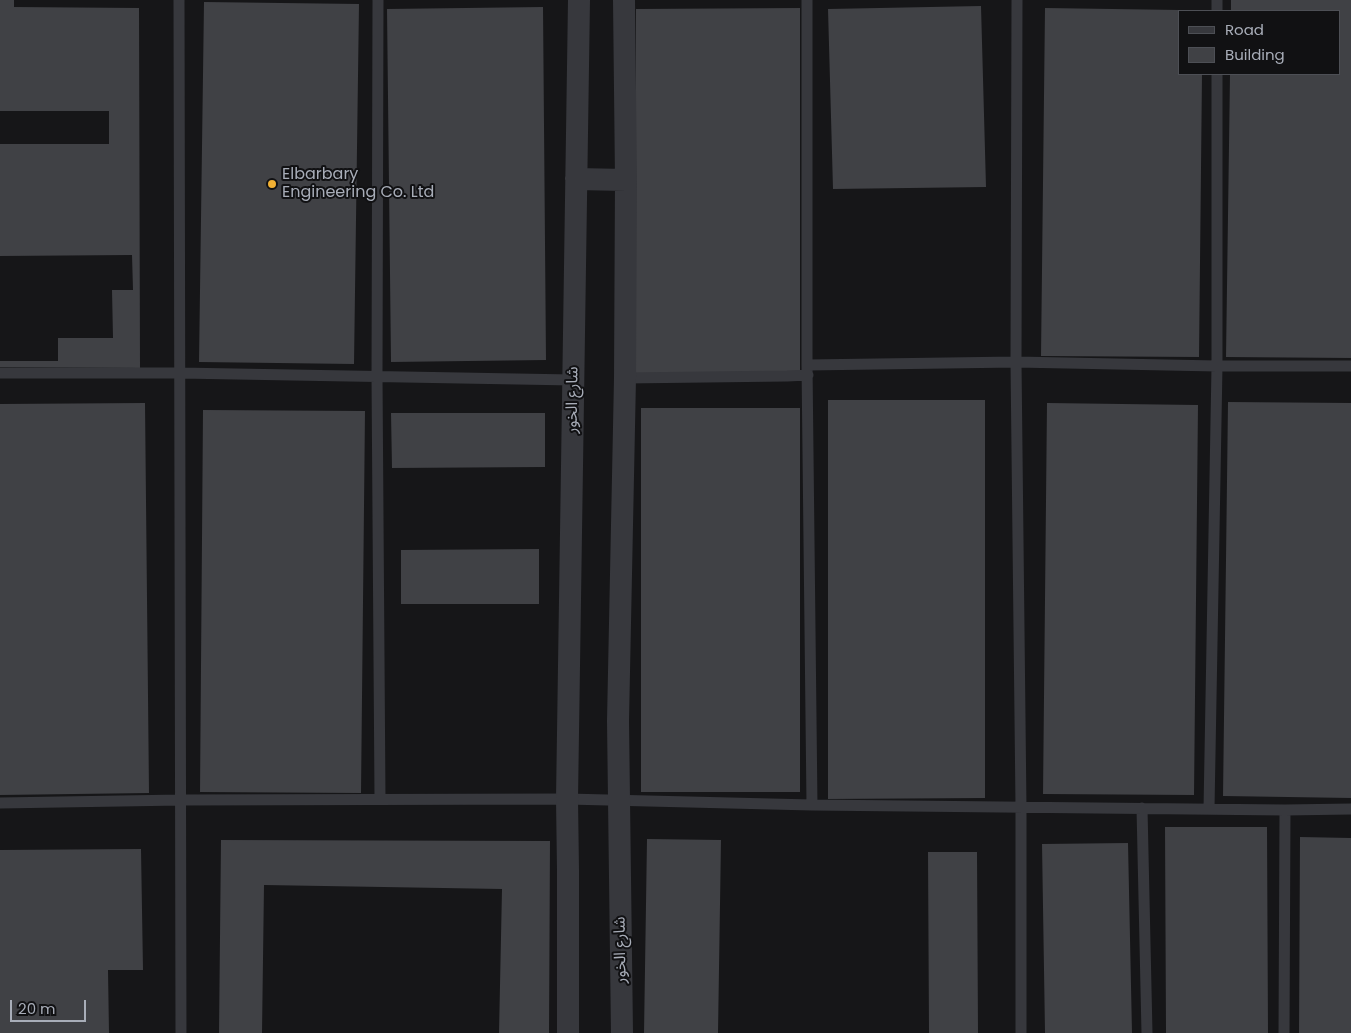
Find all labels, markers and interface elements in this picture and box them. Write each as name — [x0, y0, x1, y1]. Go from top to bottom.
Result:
legend — [1178, 10, 1341, 75]
text: Road — [1225, 19, 1264, 40]
text: Building — [1225, 44, 1285, 65]
place label: Elbarbary Engineering Co. Ltd — [282, 165, 434, 203]
marker: Elbarbary Engineering Co. Ltd — [266, 178, 278, 190]
street label: شارع الخور — [563, 366, 583, 434]
street label: شارع الخور — [611, 916, 631, 984]
scale bar — [12, 990, 89, 1022]
text: 20 m — [18, 998, 56, 1019]

